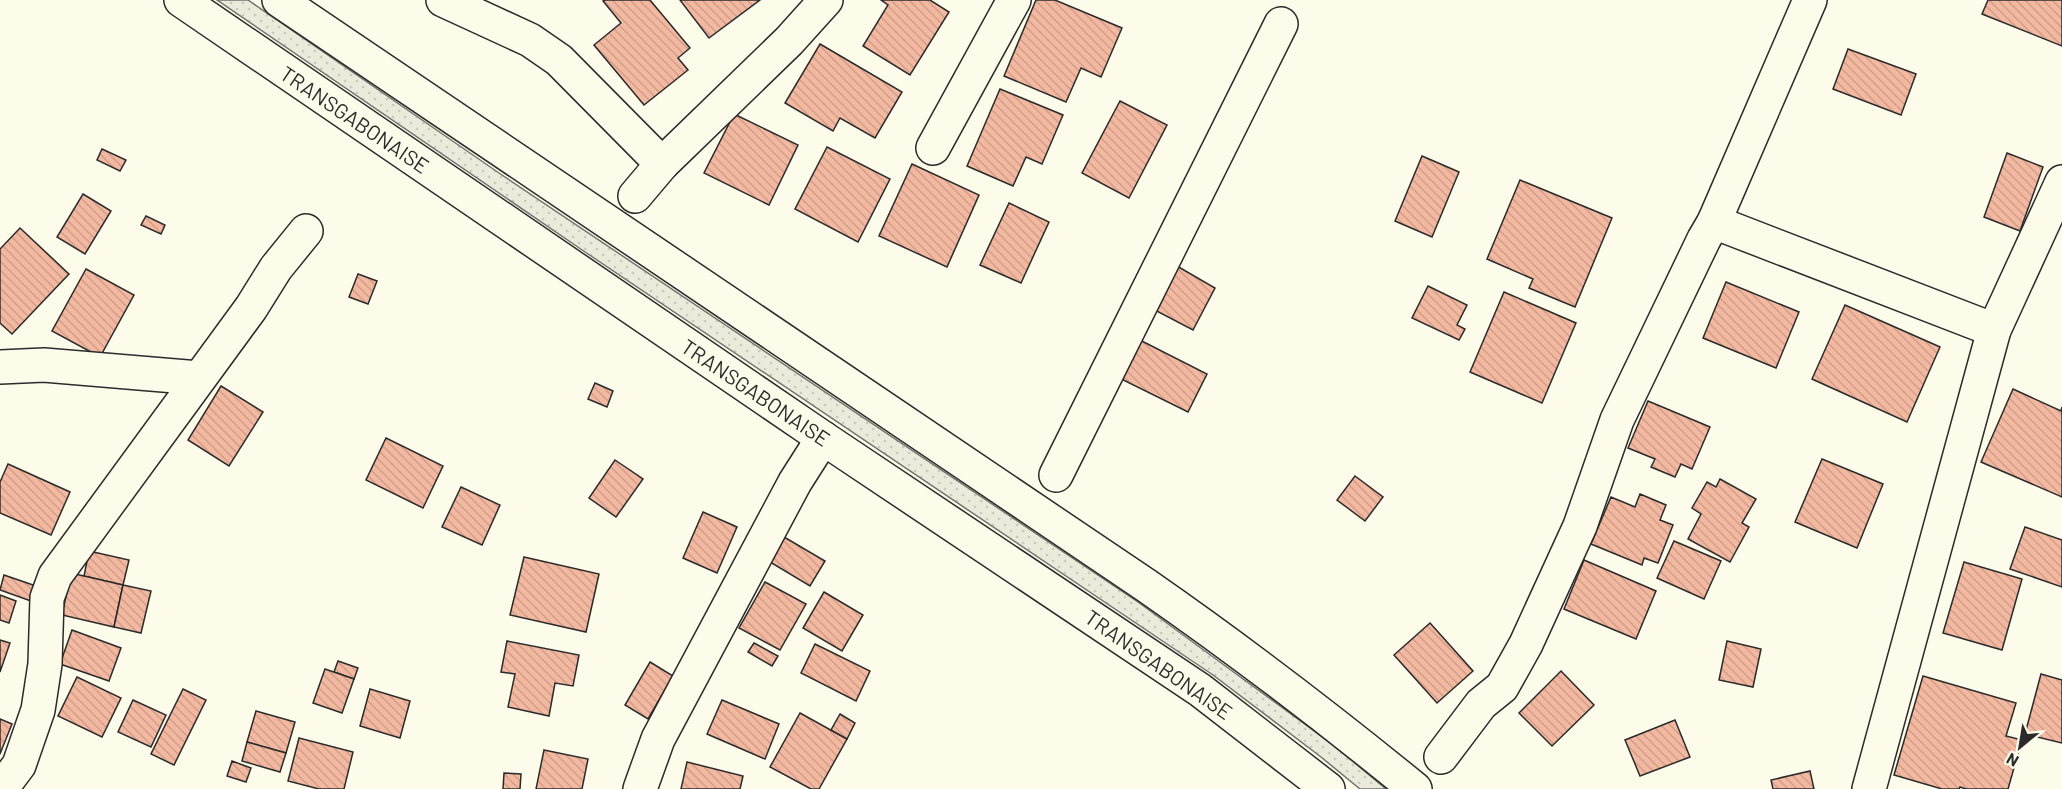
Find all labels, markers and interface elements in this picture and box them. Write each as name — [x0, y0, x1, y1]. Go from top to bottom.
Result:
street label: TRANSGABONAISE — [276, 60, 434, 178]
street label: TRANSGABONAISE — [677, 333, 835, 451]
street label: TRANSGABONAISE — [1081, 604, 1237, 724]
north arrow — [1990, 717, 2050, 777]
text: N — [2003, 750, 2022, 771]

